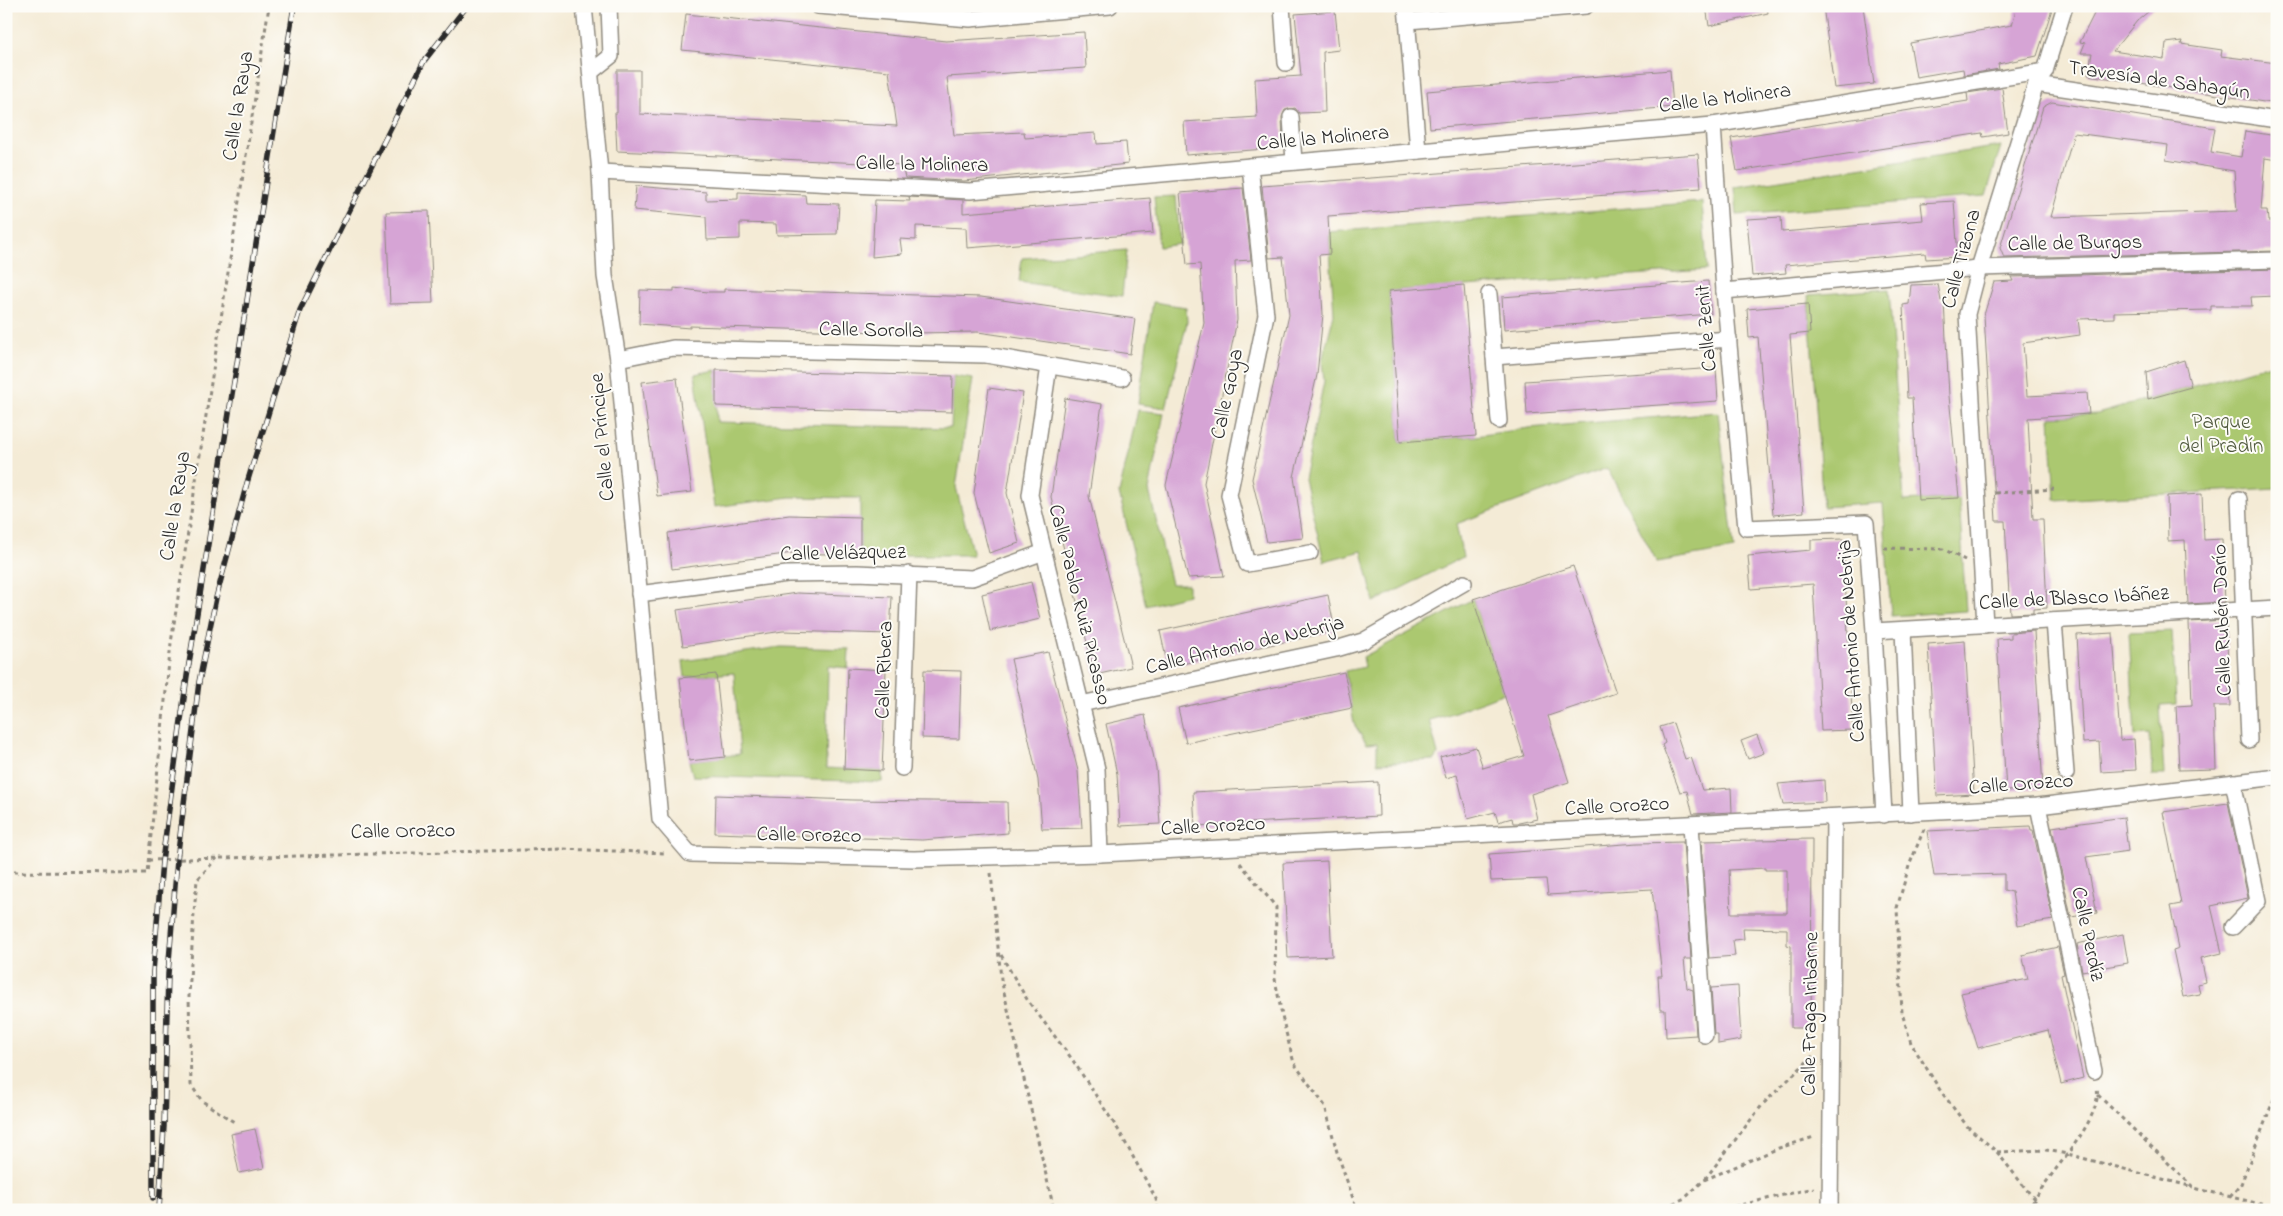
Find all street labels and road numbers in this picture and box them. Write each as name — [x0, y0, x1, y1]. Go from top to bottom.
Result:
street label: Calle la Raya — [216, 49, 264, 163]
street label: Travesía de Sahagún — [2066, 53, 2252, 111]
street label: Calle la Molinera — [1657, 76, 1793, 122]
street label: Calle la Molinera — [1256, 118, 1390, 160]
street label: Calle la Molinera — [855, 149, 989, 181]
street label: Calle Tizona — [1934, 206, 1990, 312]
street label: Calle de Burgos — [2007, 228, 2143, 262]
street label: Calle Zenit — [1688, 283, 1726, 373]
street label: Calle Sorolla — [819, 315, 923, 347]
street label: Calle Goya — [1204, 346, 1254, 442]
street label: Calle el Príncipe — [582, 371, 624, 502]
street label: Calle la Raya — [153, 449, 201, 563]
street label: Calle Pablo Ruiz Picasso — [1040, 501, 1118, 709]
street label: Calle Velázquez — [780, 538, 906, 570]
street label: Calle Antonio de Nebrija — [1830, 539, 1874, 743]
street label: Calle Rubén Darío — [2205, 543, 2241, 697]
street label: Calle de Blasco Ibáñez — [1978, 579, 2170, 619]
street label: Calle Antonio de Nebrija — [1143, 609, 1347, 683]
street label: Calle Ribera — [868, 620, 902, 720]
street label: Calle Orozco — [1968, 766, 2074, 804]
street label: Calle Orozco — [1564, 789, 1670, 825]
street label: Calle Orozco — [1160, 809, 1266, 845]
street label: Calle Orozco — [350, 816, 456, 848]
street label: Calle Orozco — [756, 820, 862, 852]
street label: Calle Perdíz — [2062, 884, 2112, 984]
street label: Calle Fraga Iribarne — [1795, 931, 1829, 1096]

